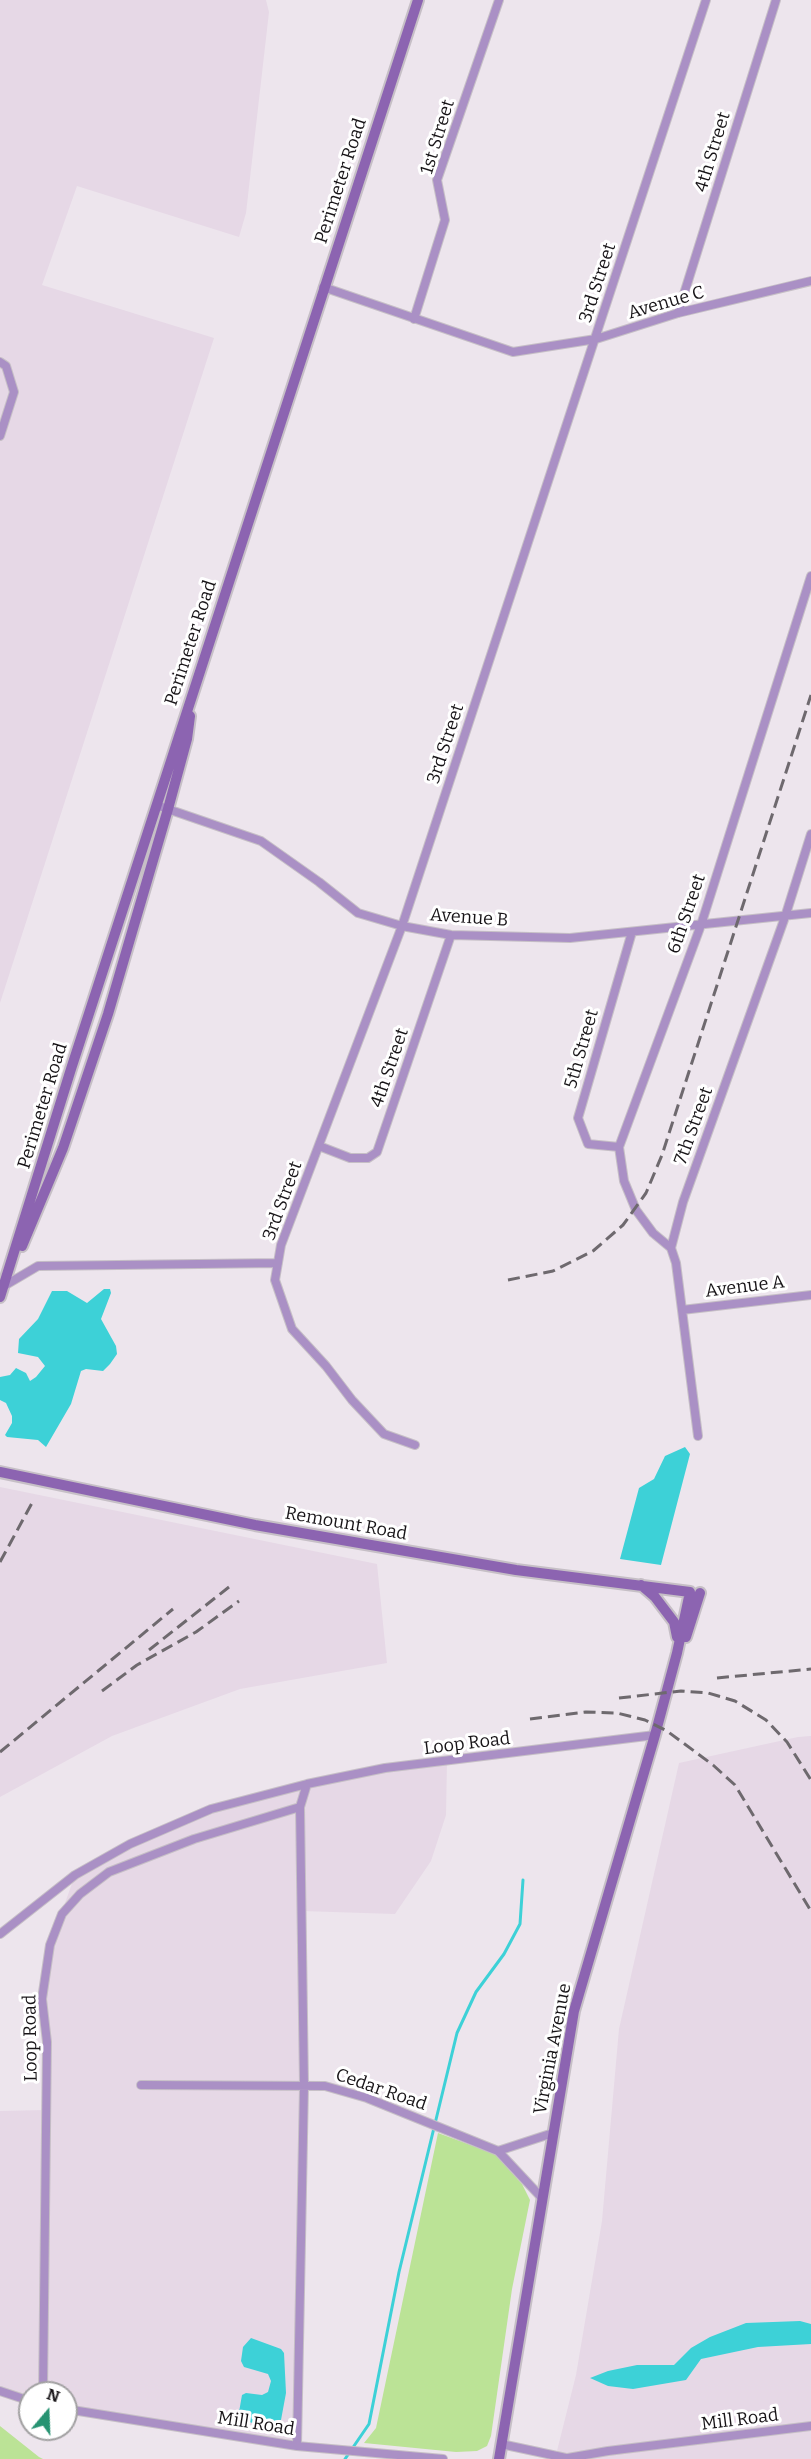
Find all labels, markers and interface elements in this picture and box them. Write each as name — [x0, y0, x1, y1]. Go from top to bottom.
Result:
street label: 1st Street — [416, 97, 460, 177]
street label: 4th Street — [691, 109, 735, 195]
street label: Perimeter Road — [311, 116, 371, 246]
street label: 3rd Street — [575, 240, 621, 326]
street label: Avenue C — [625, 282, 707, 324]
street label: Perimeter Road — [161, 578, 221, 708]
street label: 3rd Street — [423, 701, 469, 787]
street label: 6th Street — [663, 871, 711, 957]
street label: Avenue B — [429, 904, 509, 932]
street label: 5th Street — [560, 1007, 604, 1091]
street label: 4th Street — [366, 1025, 414, 1111]
street label: Perimeter Road — [14, 1041, 72, 1171]
street label: 7th Street — [670, 1084, 718, 1168]
street label: 3rd Street — [259, 1159, 307, 1243]
street label: Avenue A — [704, 1271, 786, 1303]
street label: Remount Road — [283, 1503, 409, 1545]
street label: Loop Road — [422, 1728, 512, 1760]
street label: Virginia Avenue — [530, 1982, 576, 2116]
street label: Loop Road — [19, 1994, 43, 2082]
street label: Cedar Road — [333, 2064, 429, 2116]
north arrow — [18, 2381, 78, 2441]
text: N — [44, 2384, 62, 2406]
street label: Mill Road — [700, 2405, 780, 2435]
street label: Mill Road — [216, 2407, 296, 2441]

